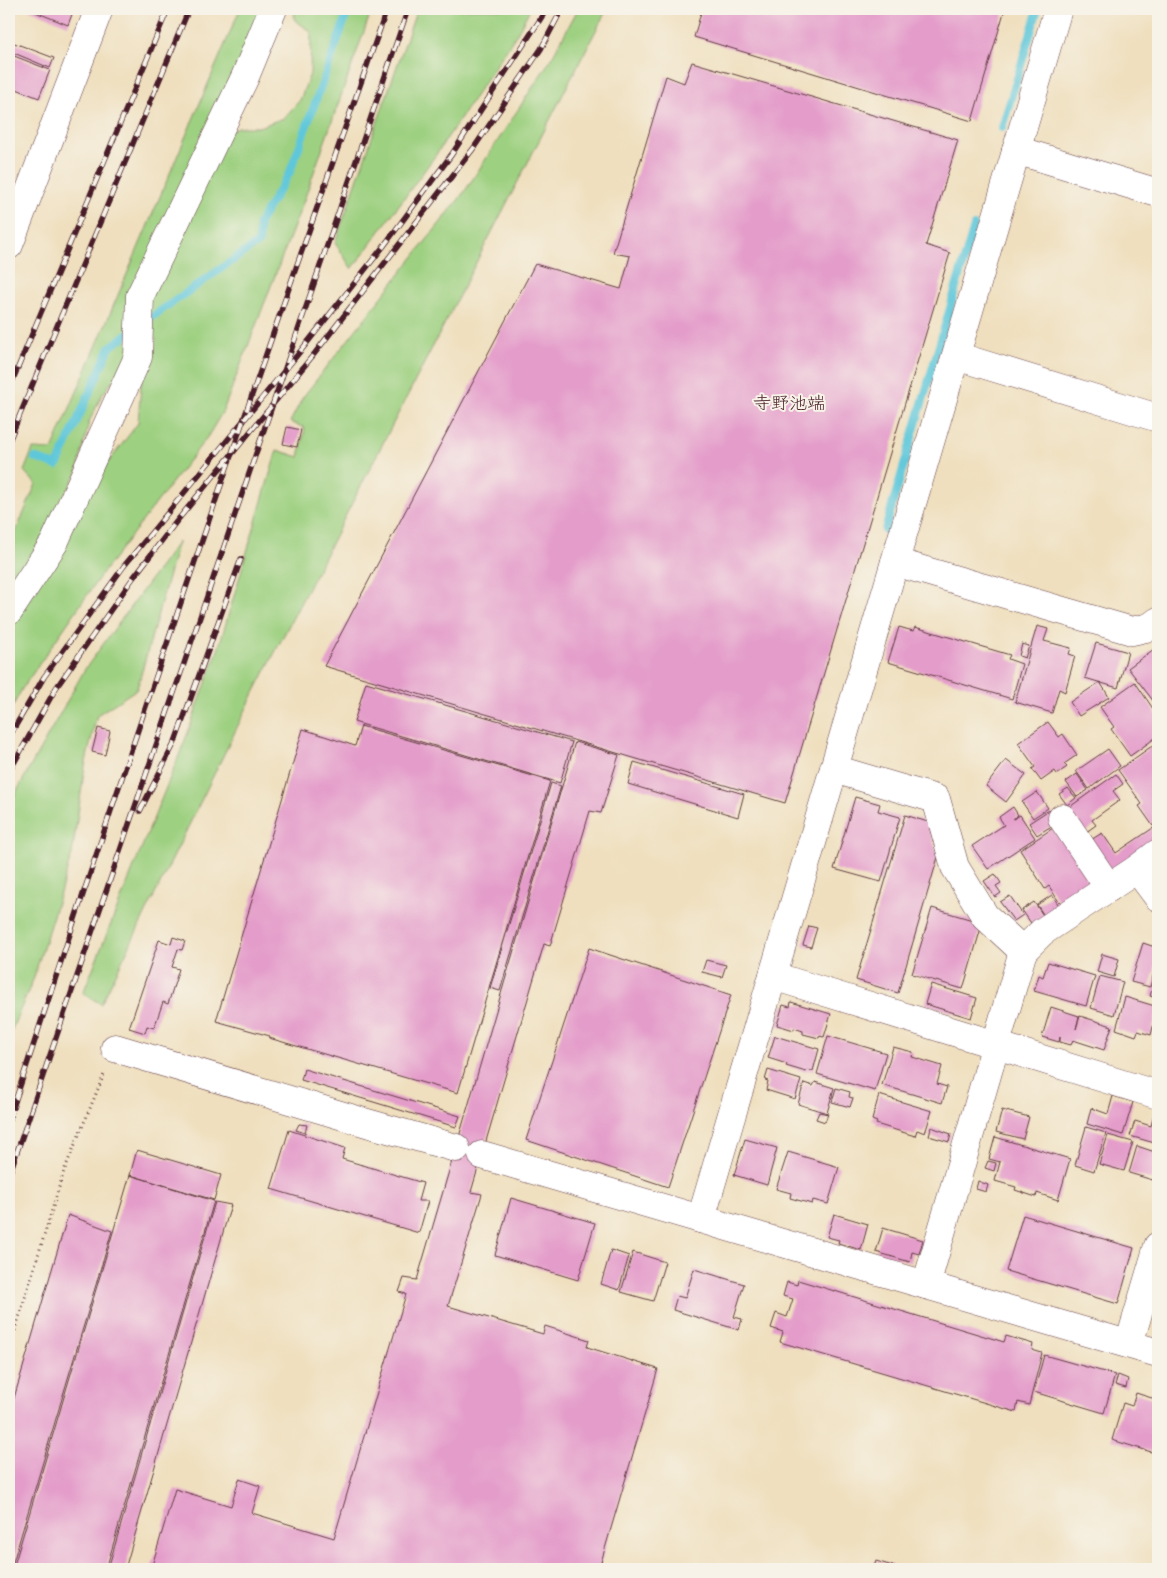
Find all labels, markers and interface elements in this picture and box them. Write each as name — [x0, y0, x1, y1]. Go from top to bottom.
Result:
district label: 寺野池端 — [753, 388, 825, 415]

